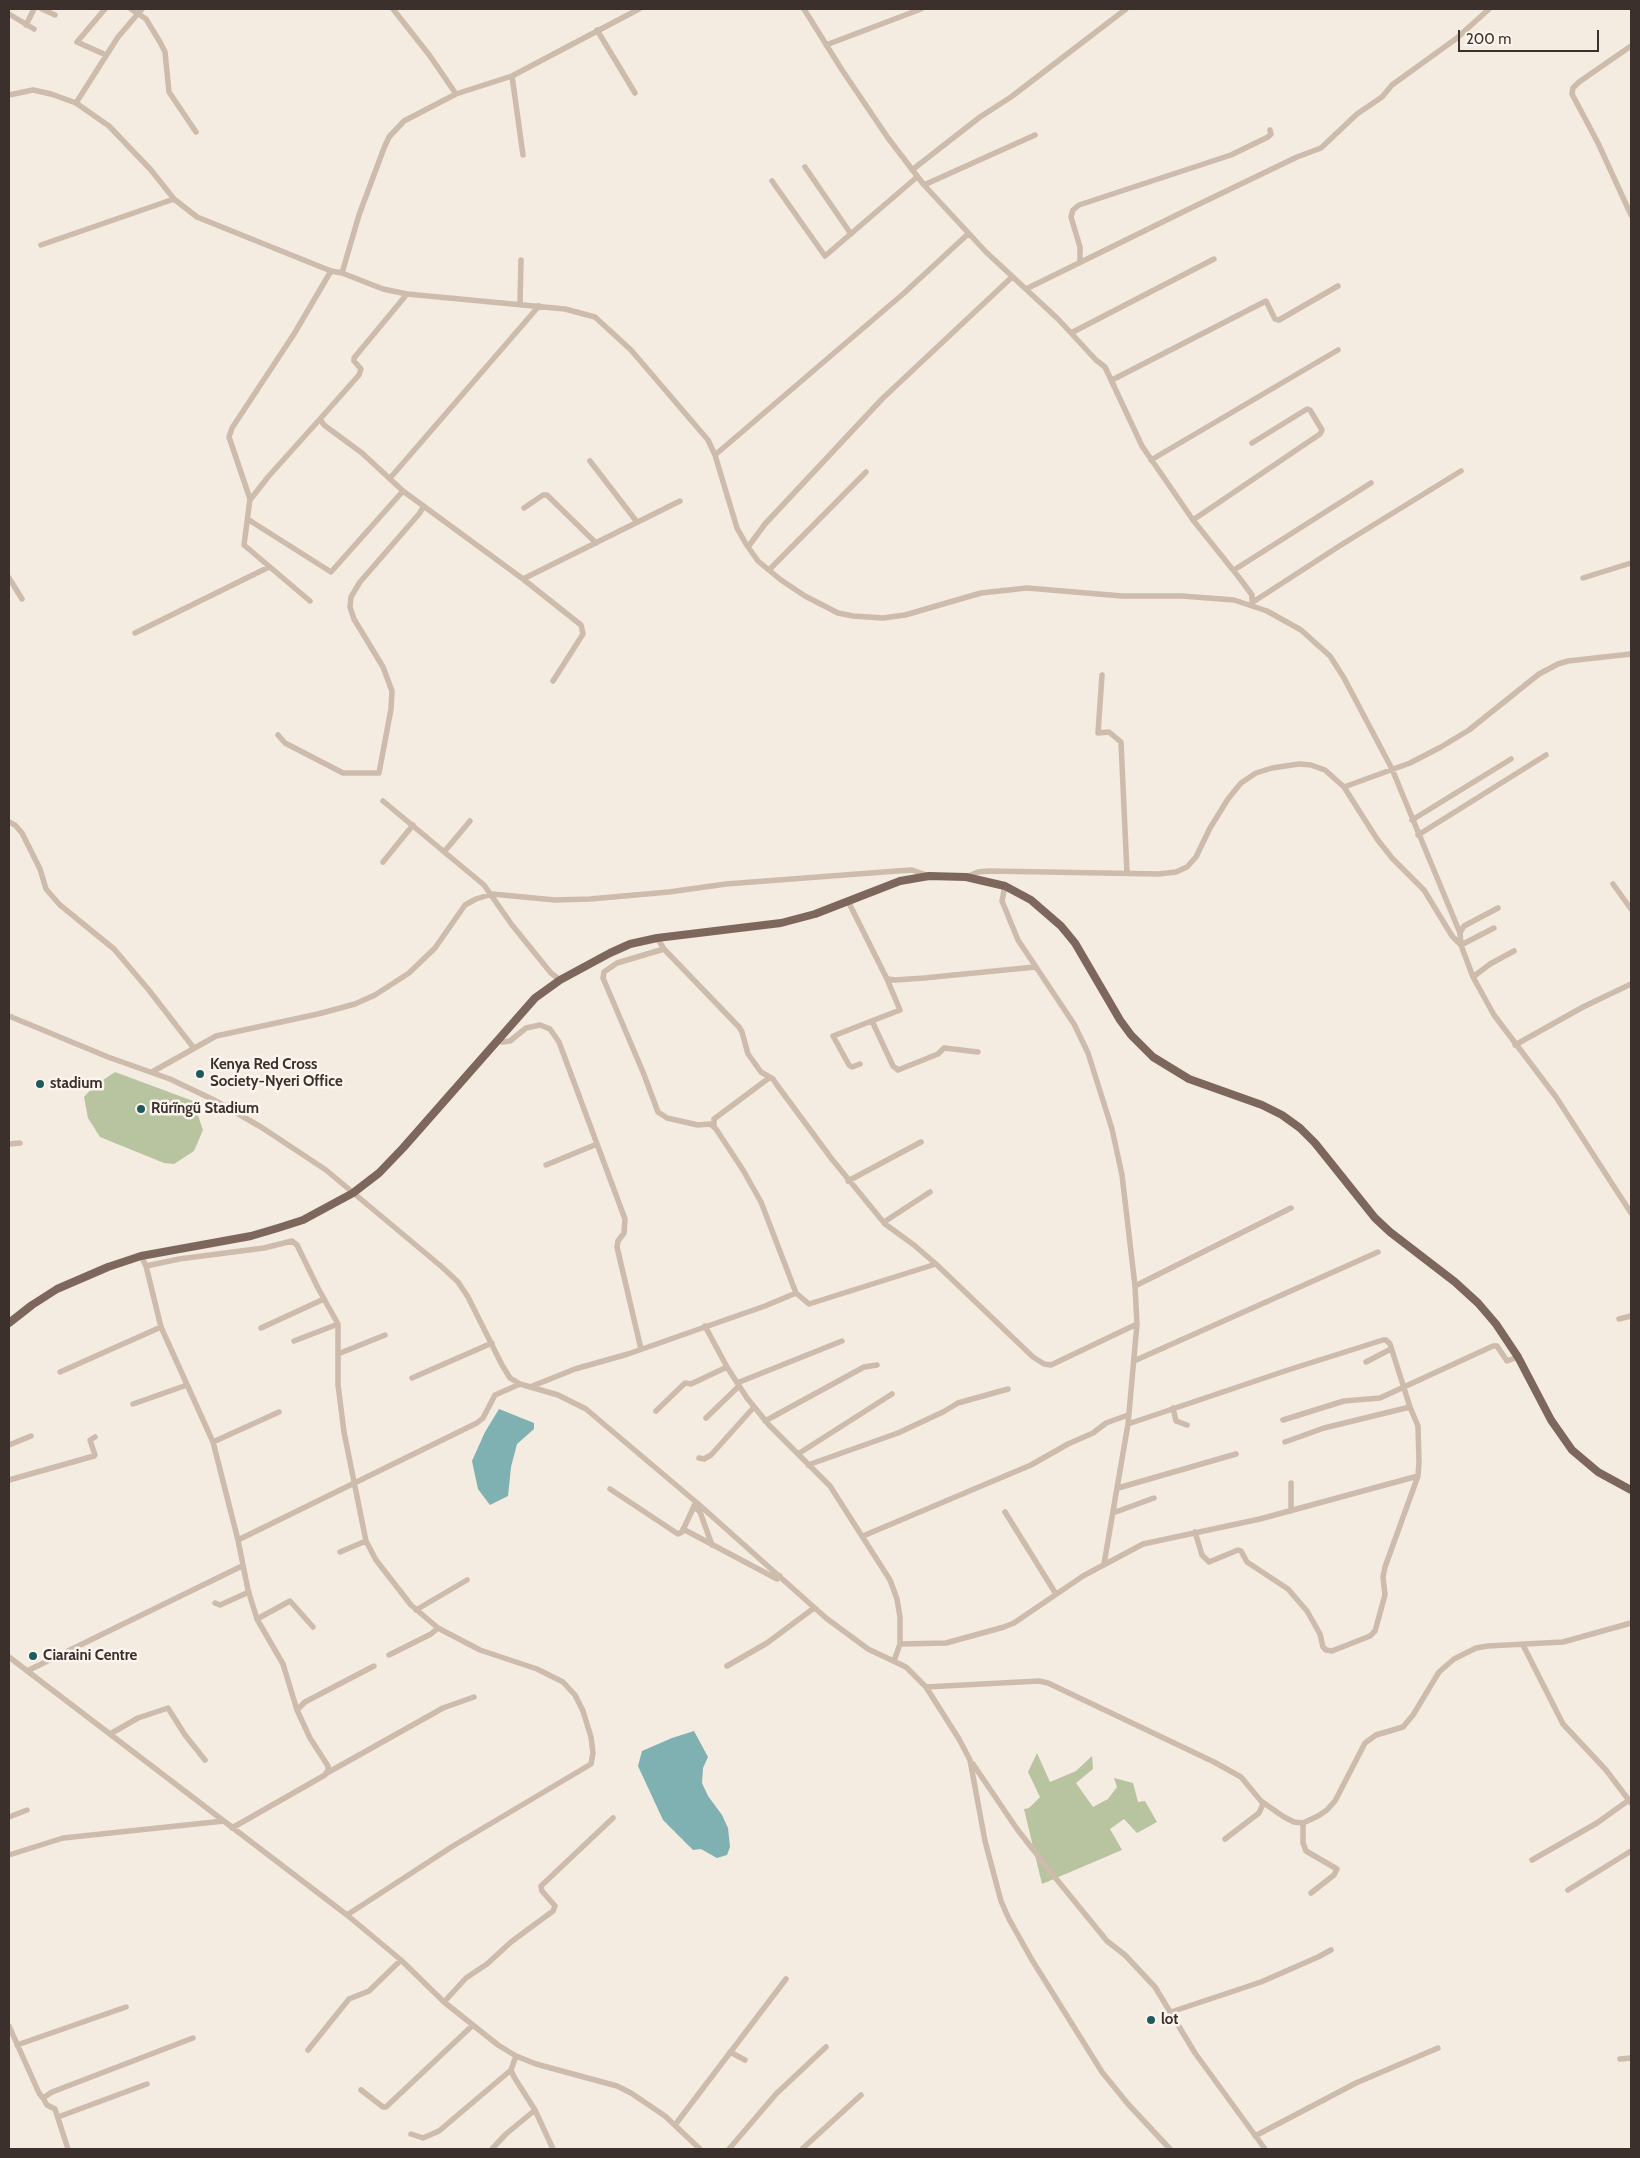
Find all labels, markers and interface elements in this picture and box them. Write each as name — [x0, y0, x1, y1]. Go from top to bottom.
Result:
scale bar — [1460, 20, 1601, 52]
text: 200 m — [1466, 30, 1511, 48]
place label: Kenya Red Cross Society-Nyeri Office — [210, 1056, 343, 1091]
marker: Kenya Red Cross Society-Nyeri Office — [194, 1068, 206, 1080]
place label: stadium — [50, 1075, 102, 1093]
marker: stadium — [34, 1078, 46, 1090]
place label: Rũrĩngũ Stadium — [151, 1100, 259, 1118]
marker: Rũrĩngũ Stadium — [135, 1103, 147, 1115]
place label: Ciaraini Centre — [43, 1647, 137, 1665]
marker: Ciaraini Centre — [27, 1650, 39, 1662]
place label: lot — [1161, 2011, 1178, 2029]
marker: lot — [1145, 2014, 1157, 2026]

